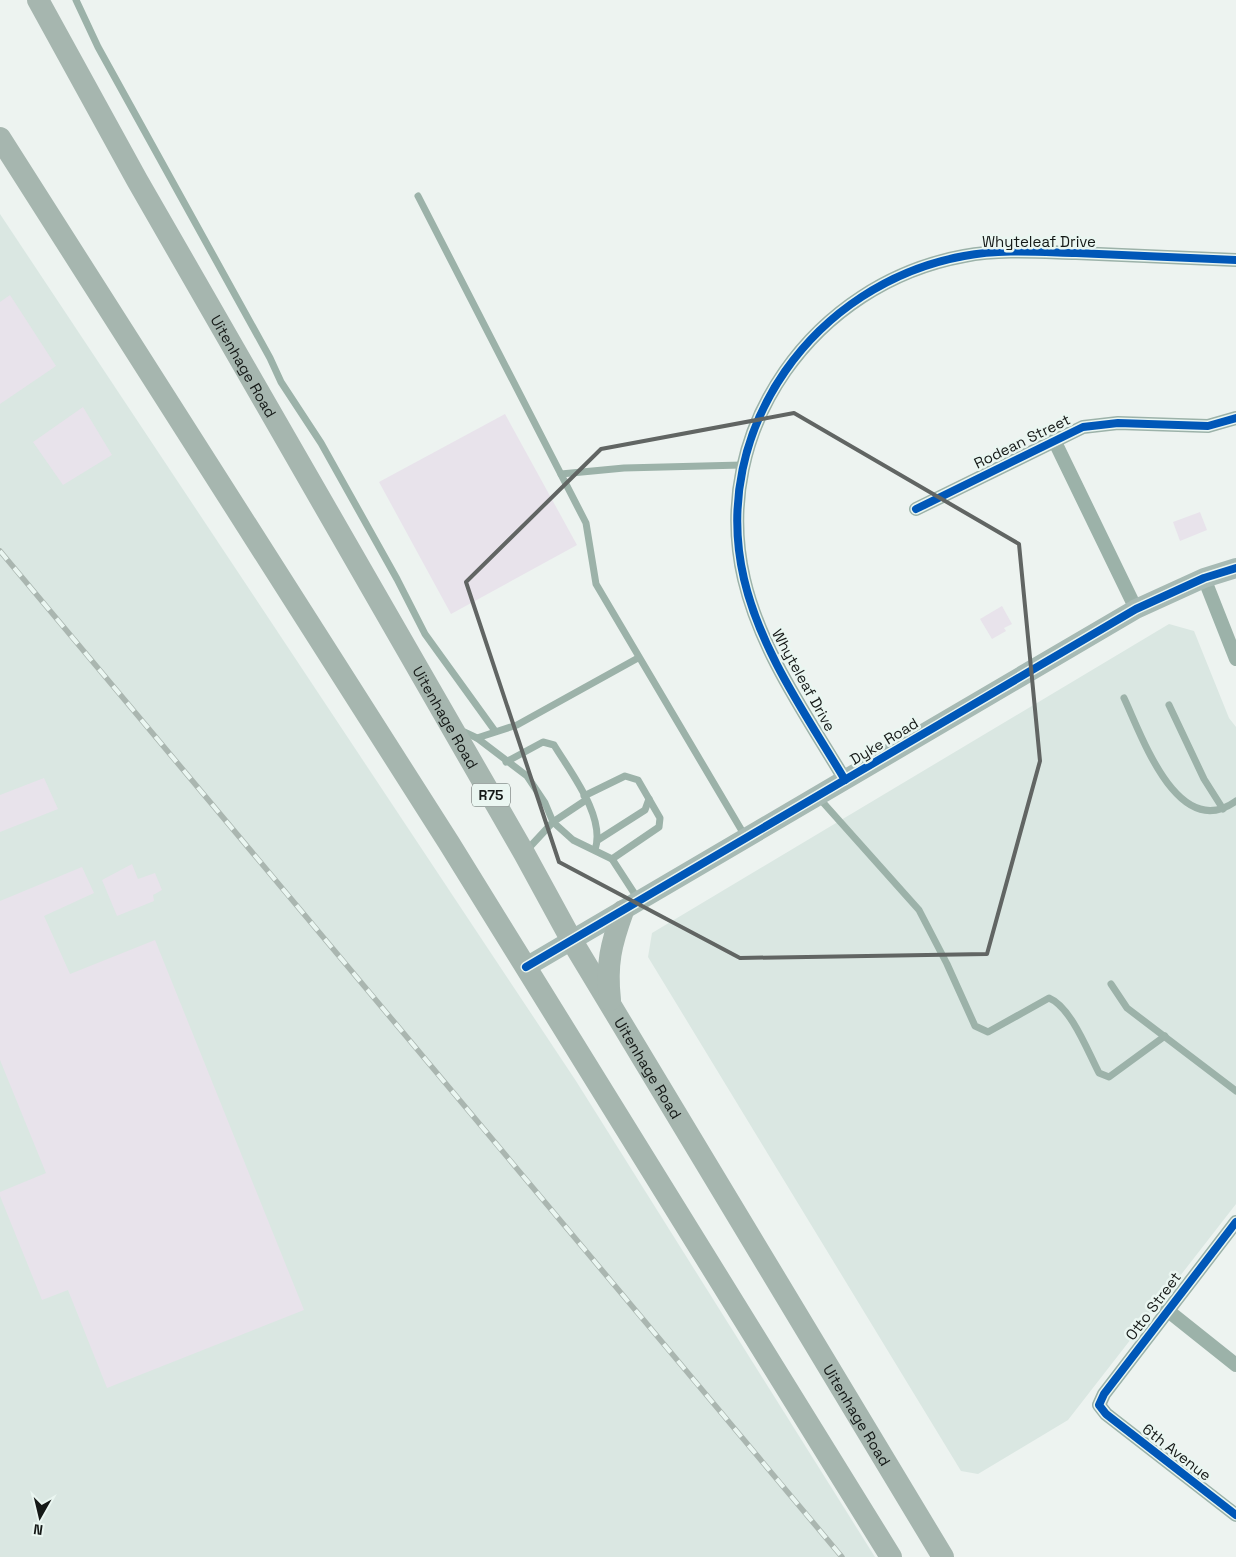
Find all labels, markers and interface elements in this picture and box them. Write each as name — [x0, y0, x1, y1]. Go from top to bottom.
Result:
street label: Whyteleaf Drive — [982, 232, 1096, 251]
street label: Uitenhage Road — [207, 311, 281, 421]
street label: Rodean Street — [971, 409, 1073, 473]
street label: Whyteleaf Drive — [768, 626, 840, 735]
street label: Uitenhage Road — [409, 662, 483, 772]
street label: Dyke Road — [846, 713, 922, 769]
road number: R75 — [472, 784, 510, 806]
street label: Uitenhage Road — [610, 1013, 686, 1122]
street label: Otto Street — [1121, 1268, 1185, 1344]
street label: Uitenhage Road — [819, 1360, 895, 1469]
street label: 6th Avenue — [1139, 1419, 1215, 1485]
north arrow — [15, 1492, 65, 1542]
text: N — [32, 1520, 44, 1539]

